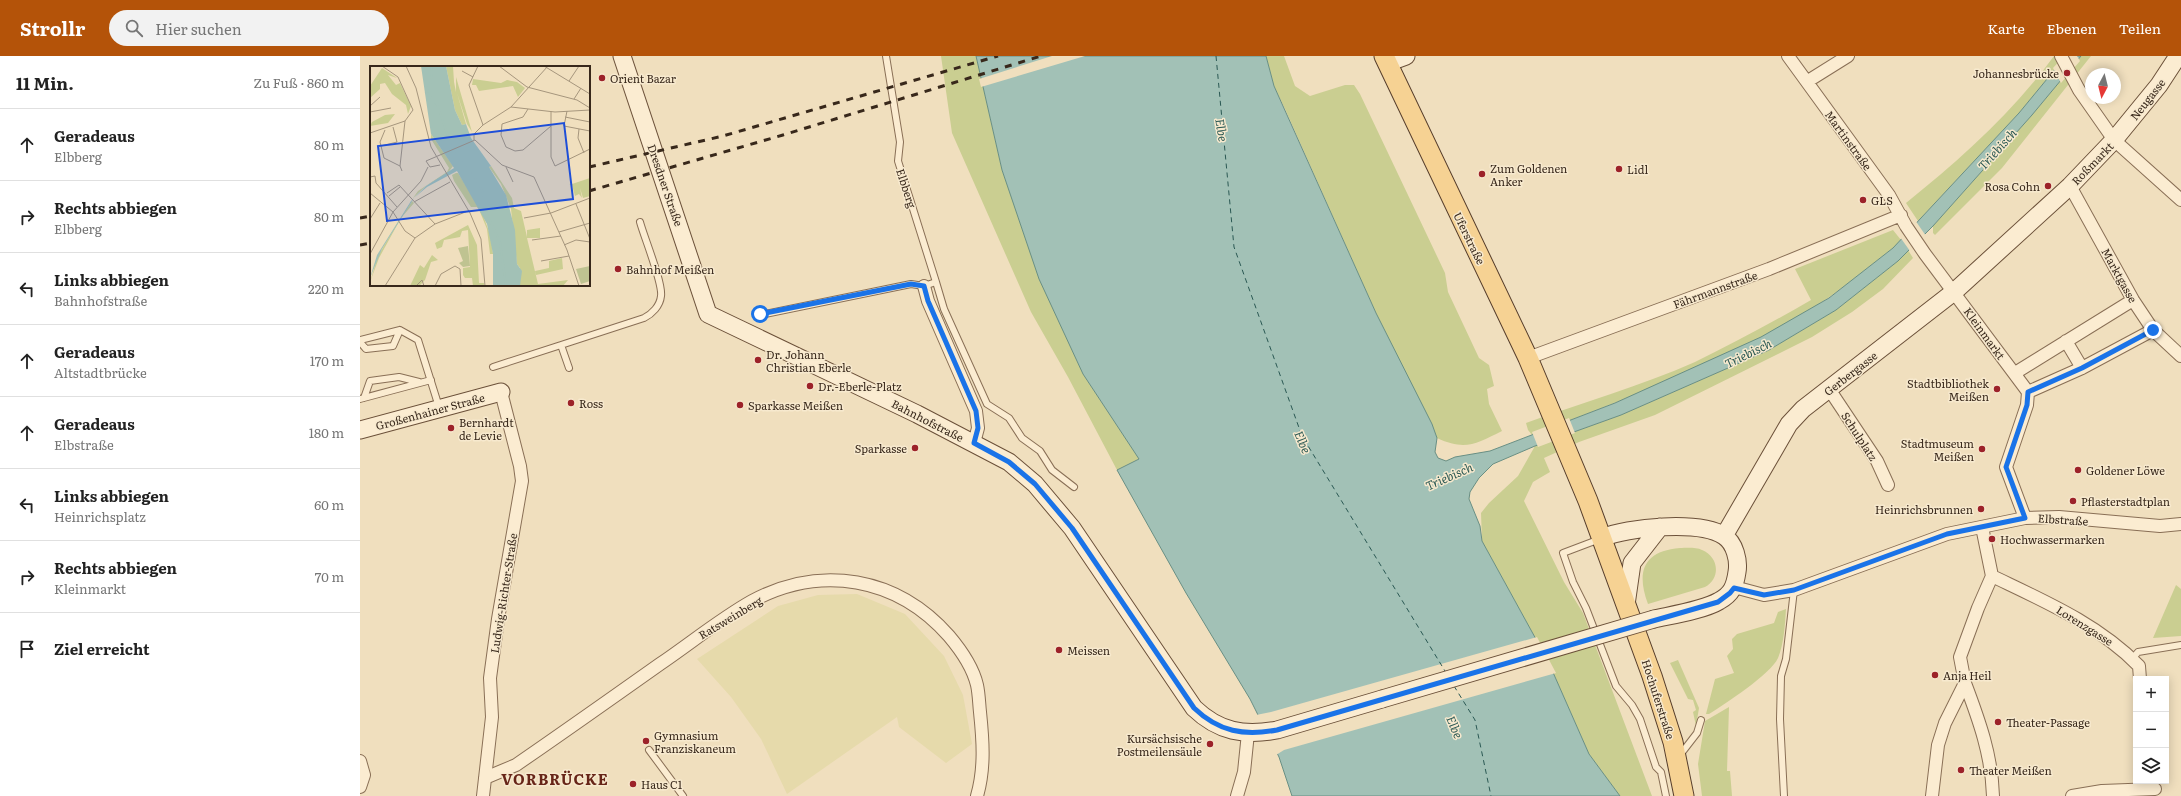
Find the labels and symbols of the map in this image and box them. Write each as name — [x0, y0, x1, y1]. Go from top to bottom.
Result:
place label: Johannesbrücke — [1973, 65, 2059, 81]
inset map — [370, 66, 590, 286]
marker: Johannesbrücke — [2062, 68, 2072, 78]
north arrow — [2085, 68, 2121, 104]
place label: Orient Bazar — [610, 70, 677, 86]
marker: Orient Bazar — [597, 73, 607, 83]
street label: Neugasse — [2126, 75, 2168, 123]
street label: Martinstraße — [1822, 107, 1876, 173]
water label: Elbe — [1211, 117, 1233, 143]
water label: Triebisch — [1974, 124, 2020, 174]
street label: Roßmarkt — [2067, 138, 2117, 188]
street label: Dresdner Straße — [644, 142, 688, 228]
place label: Zum Goldenen Anker — [1490, 160, 1567, 189]
place label: Lidl — [1627, 161, 1648, 177]
marker: Lidl — [1614, 164, 1624, 174]
street label: Elbberg — [893, 166, 921, 211]
marker: Zum Goldenen Anker — [1477, 169, 1487, 179]
place label: Rosa Cohn — [1985, 178, 2040, 194]
marker: Rosa Cohn — [2043, 181, 2053, 191]
place label: GLS — [1871, 192, 1893, 208]
marker: GLS — [1858, 195, 1868, 205]
street label: Uferstraße — [1450, 209, 1490, 267]
street label: Marktgasse — [2098, 245, 2142, 305]
place label: Bahnhof Meißen — [626, 261, 714, 277]
marker: Bahnhof Meißen — [613, 264, 623, 274]
street label: Fährmannstraße — [1671, 266, 1760, 312]
street label: Kleinmarkt — [1961, 304, 2010, 363]
route start — [751, 305, 769, 323]
route end — [2144, 321, 2162, 339]
water label: Triebisch — [1722, 334, 1774, 372]
place label: Dr. Johann Christian Eberle — [766, 346, 852, 375]
street label: Gerbergasse — [1820, 347, 1880, 399]
marker: Dr. Johann Christian Eberle — [753, 355, 763, 365]
place label: Stadtbibliothek Meißen — [1907, 375, 1989, 404]
place label: Dr.-Eberle-Platz — [818, 378, 902, 394]
marker: Dr.-Eberle-Platz — [805, 381, 815, 391]
marker: Stadtbibliothek Meißen — [1992, 384, 2002, 394]
street label: Großenhainer Straße — [374, 389, 487, 433]
place label: Ross — [579, 395, 603, 411]
street label: Bahnhofstraße — [889, 395, 967, 445]
place label: Sparkasse Meißen — [748, 397, 843, 413]
marker: Ross — [566, 398, 576, 408]
marker: Sparkasse Meißen — [735, 400, 745, 410]
street label: Schulplatz — [1838, 408, 1882, 464]
place label: Bernhardt de Levie — [459, 414, 514, 443]
marker: Bernhardt de Levie — [446, 423, 456, 433]
water label: Elbe — [1290, 428, 1316, 456]
place label: Stadtmuseum Meißen — [1901, 435, 1974, 464]
place label: Sparkasse — [855, 440, 907, 456]
marker: Sparkasse — [910, 443, 920, 453]
marker: Stadtmuseum Meißen — [1977, 444, 1987, 454]
water label: Triebisch — [1422, 458, 1476, 494]
place label: Goldener Löwe — [2086, 462, 2165, 478]
marker: Goldener Löwe — [2073, 465, 2083, 475]
place label: Pflasterstadtplan — [2081, 493, 2170, 509]
marker: Pflasterstadtplan — [2068, 496, 2078, 506]
place label: Heinrichsbrunnen — [1875, 501, 1973, 517]
marker: Heinrichsbrunnen — [1976, 504, 1986, 514]
street label: Elbstraße — [2037, 509, 2089, 529]
place label: Hochwassermarken — [2000, 531, 2105, 547]
street label: Ludwig-Richter-Straße — [486, 532, 520, 654]
marker: Hochwassermarken — [1987, 534, 1997, 544]
street label: Ratsweinberg — [695, 591, 766, 642]
street label: Lorenzgasse — [2054, 601, 2117, 649]
place label: Meissen — [1067, 642, 1110, 658]
marker: Meissen — [1054, 645, 1064, 655]
street label: Hochuferstraße — [1639, 657, 1680, 741]
place label: Anja Heil — [1943, 667, 1992, 683]
marker: Anja Heil — [1930, 670, 1940, 680]
water label: Elbe — [1442, 713, 1468, 741]
place label: Theater-Passage — [2006, 714, 2090, 730]
marker: Theater-Passage — [1993, 717, 2003, 727]
place label: Gymnasium Franziskaneum — [654, 727, 736, 756]
place label: Kursächsische Postmeilensäule — [1117, 730, 1202, 759]
marker: Gymnasium Franziskaneum — [641, 736, 651, 746]
marker: Kursächsische Postmeilensäule — [1205, 739, 1215, 749]
place label: Theater Meißen — [1969, 762, 2052, 778]
marker: Theater Meißen — [1956, 765, 1966, 775]
district label: VORBRÜCKE — [501, 767, 609, 790]
place label: Haus C1 — [641, 776, 683, 792]
marker: Haus C1 — [628, 779, 638, 789]

